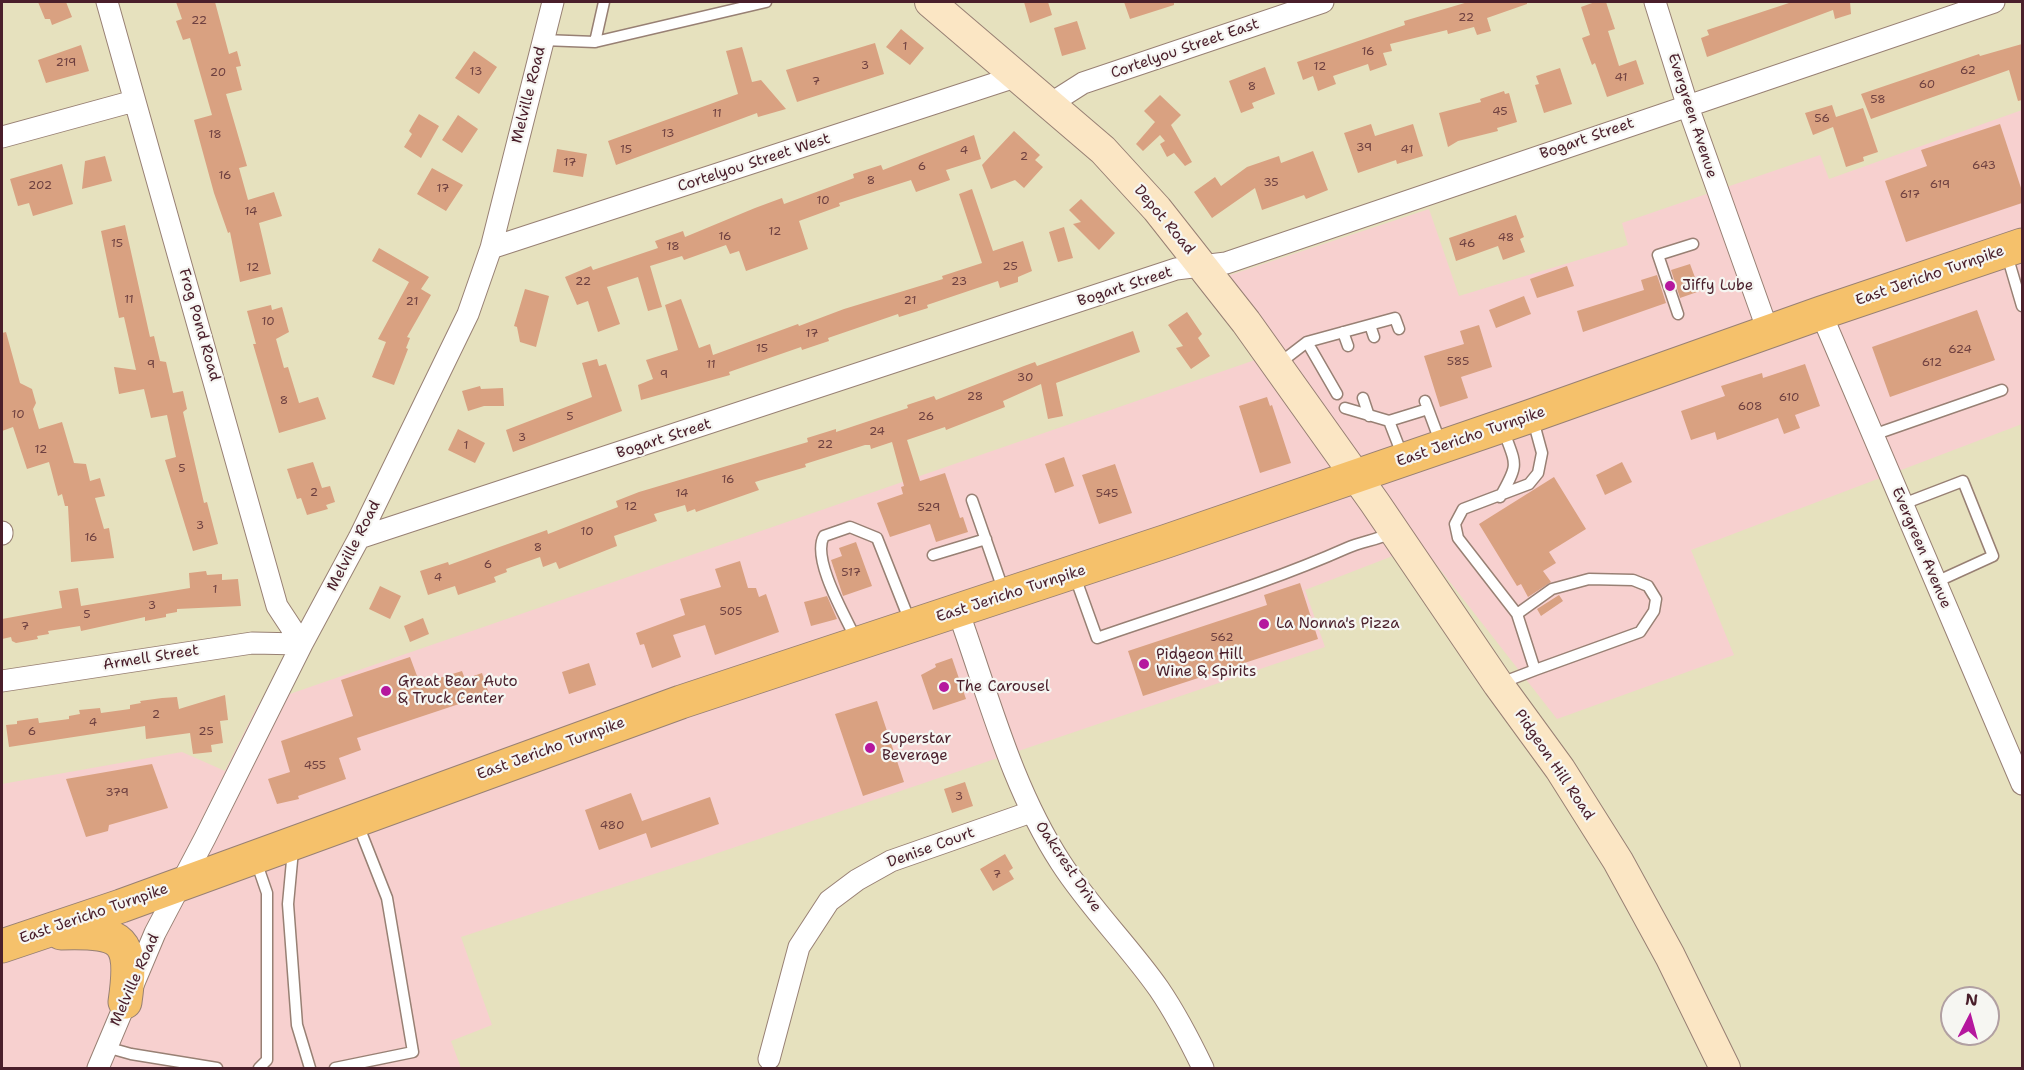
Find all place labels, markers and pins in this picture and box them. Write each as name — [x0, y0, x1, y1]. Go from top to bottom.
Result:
place label: Jiffy Lube — [1682, 277, 1753, 295]
marker: Jiffy Lube — [1663, 279, 1677, 293]
place label: La Nonna's Pizza — [1276, 615, 1399, 633]
marker: La Nonna's Pizza — [1257, 617, 1271, 631]
place label: Pidgeon Hill Wine & Spirits — [1156, 646, 1257, 681]
marker: Pidgeon Hill Wine & Spirits — [1137, 657, 1151, 671]
place label: Great Bear Auto & Truck Center — [398, 673, 518, 708]
place label: The Carousel — [956, 678, 1050, 696]
marker: The Carousel — [937, 680, 951, 694]
marker: Great Bear Auto & Truck Center — [379, 684, 393, 698]
place label: Superstar Beverage — [882, 730, 951, 765]
marker: Superstar Beverage — [863, 741, 877, 755]

